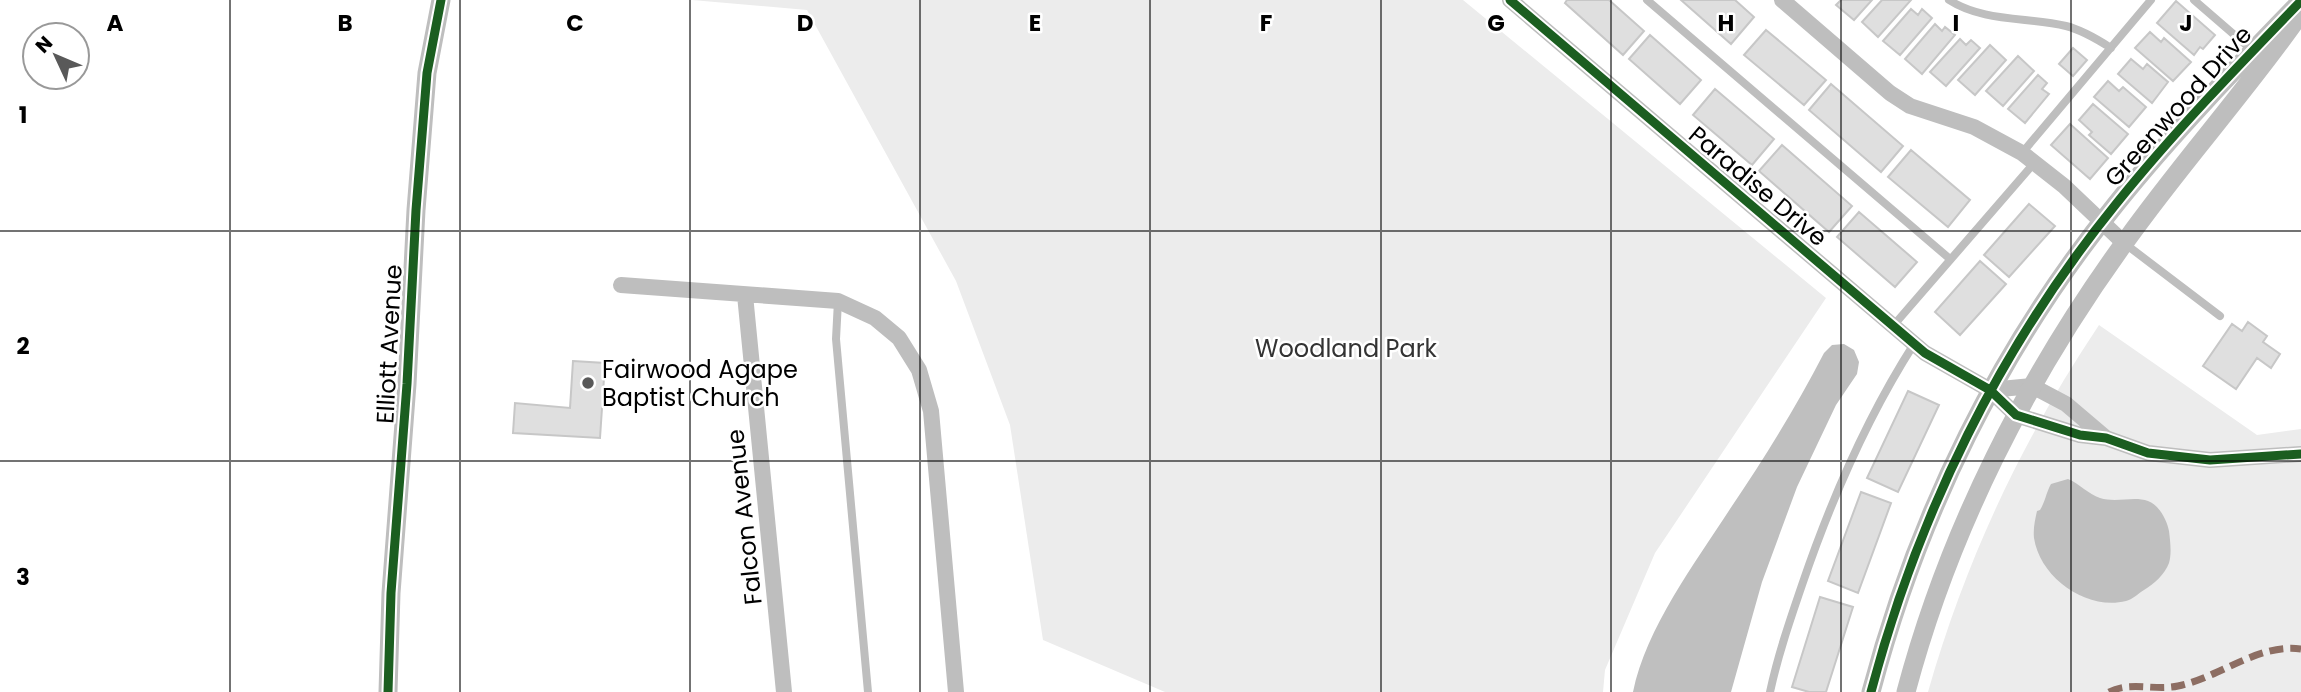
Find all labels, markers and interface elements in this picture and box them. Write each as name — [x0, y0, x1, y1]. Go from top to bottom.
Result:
text: A — [107, 7, 124, 39]
text: B — [337, 7, 353, 39]
text: C — [566, 7, 584, 39]
text: D — [797, 7, 813, 39]
text: E — [1029, 7, 1041, 39]
text: F — [1260, 7, 1272, 39]
text: G — [1487, 7, 1505, 39]
text: H — [1718, 7, 1734, 39]
text: I — [1953, 7, 1959, 39]
text: J — [2179, 7, 2193, 39]
street label: Greenwood Drive — [2097, 18, 2259, 194]
north arrow — [21, 21, 91, 91]
text: N — [29, 30, 59, 59]
text: 1 — [19, 99, 27, 131]
street label: Paradise Drive — [1682, 118, 1834, 254]
street label: Elliott Avenue — [368, 264, 410, 424]
text: 2 — [16, 330, 30, 362]
park label: Woodland Park — [1255, 332, 1438, 365]
place label: Fairwood Agape Baptist Church — [602, 353, 798, 414]
marker: Fairwood Agape Baptist Church — [580, 375, 596, 391]
street label: Falcon Avenue — [718, 428, 770, 606]
text: 3 — [16, 561, 30, 593]

